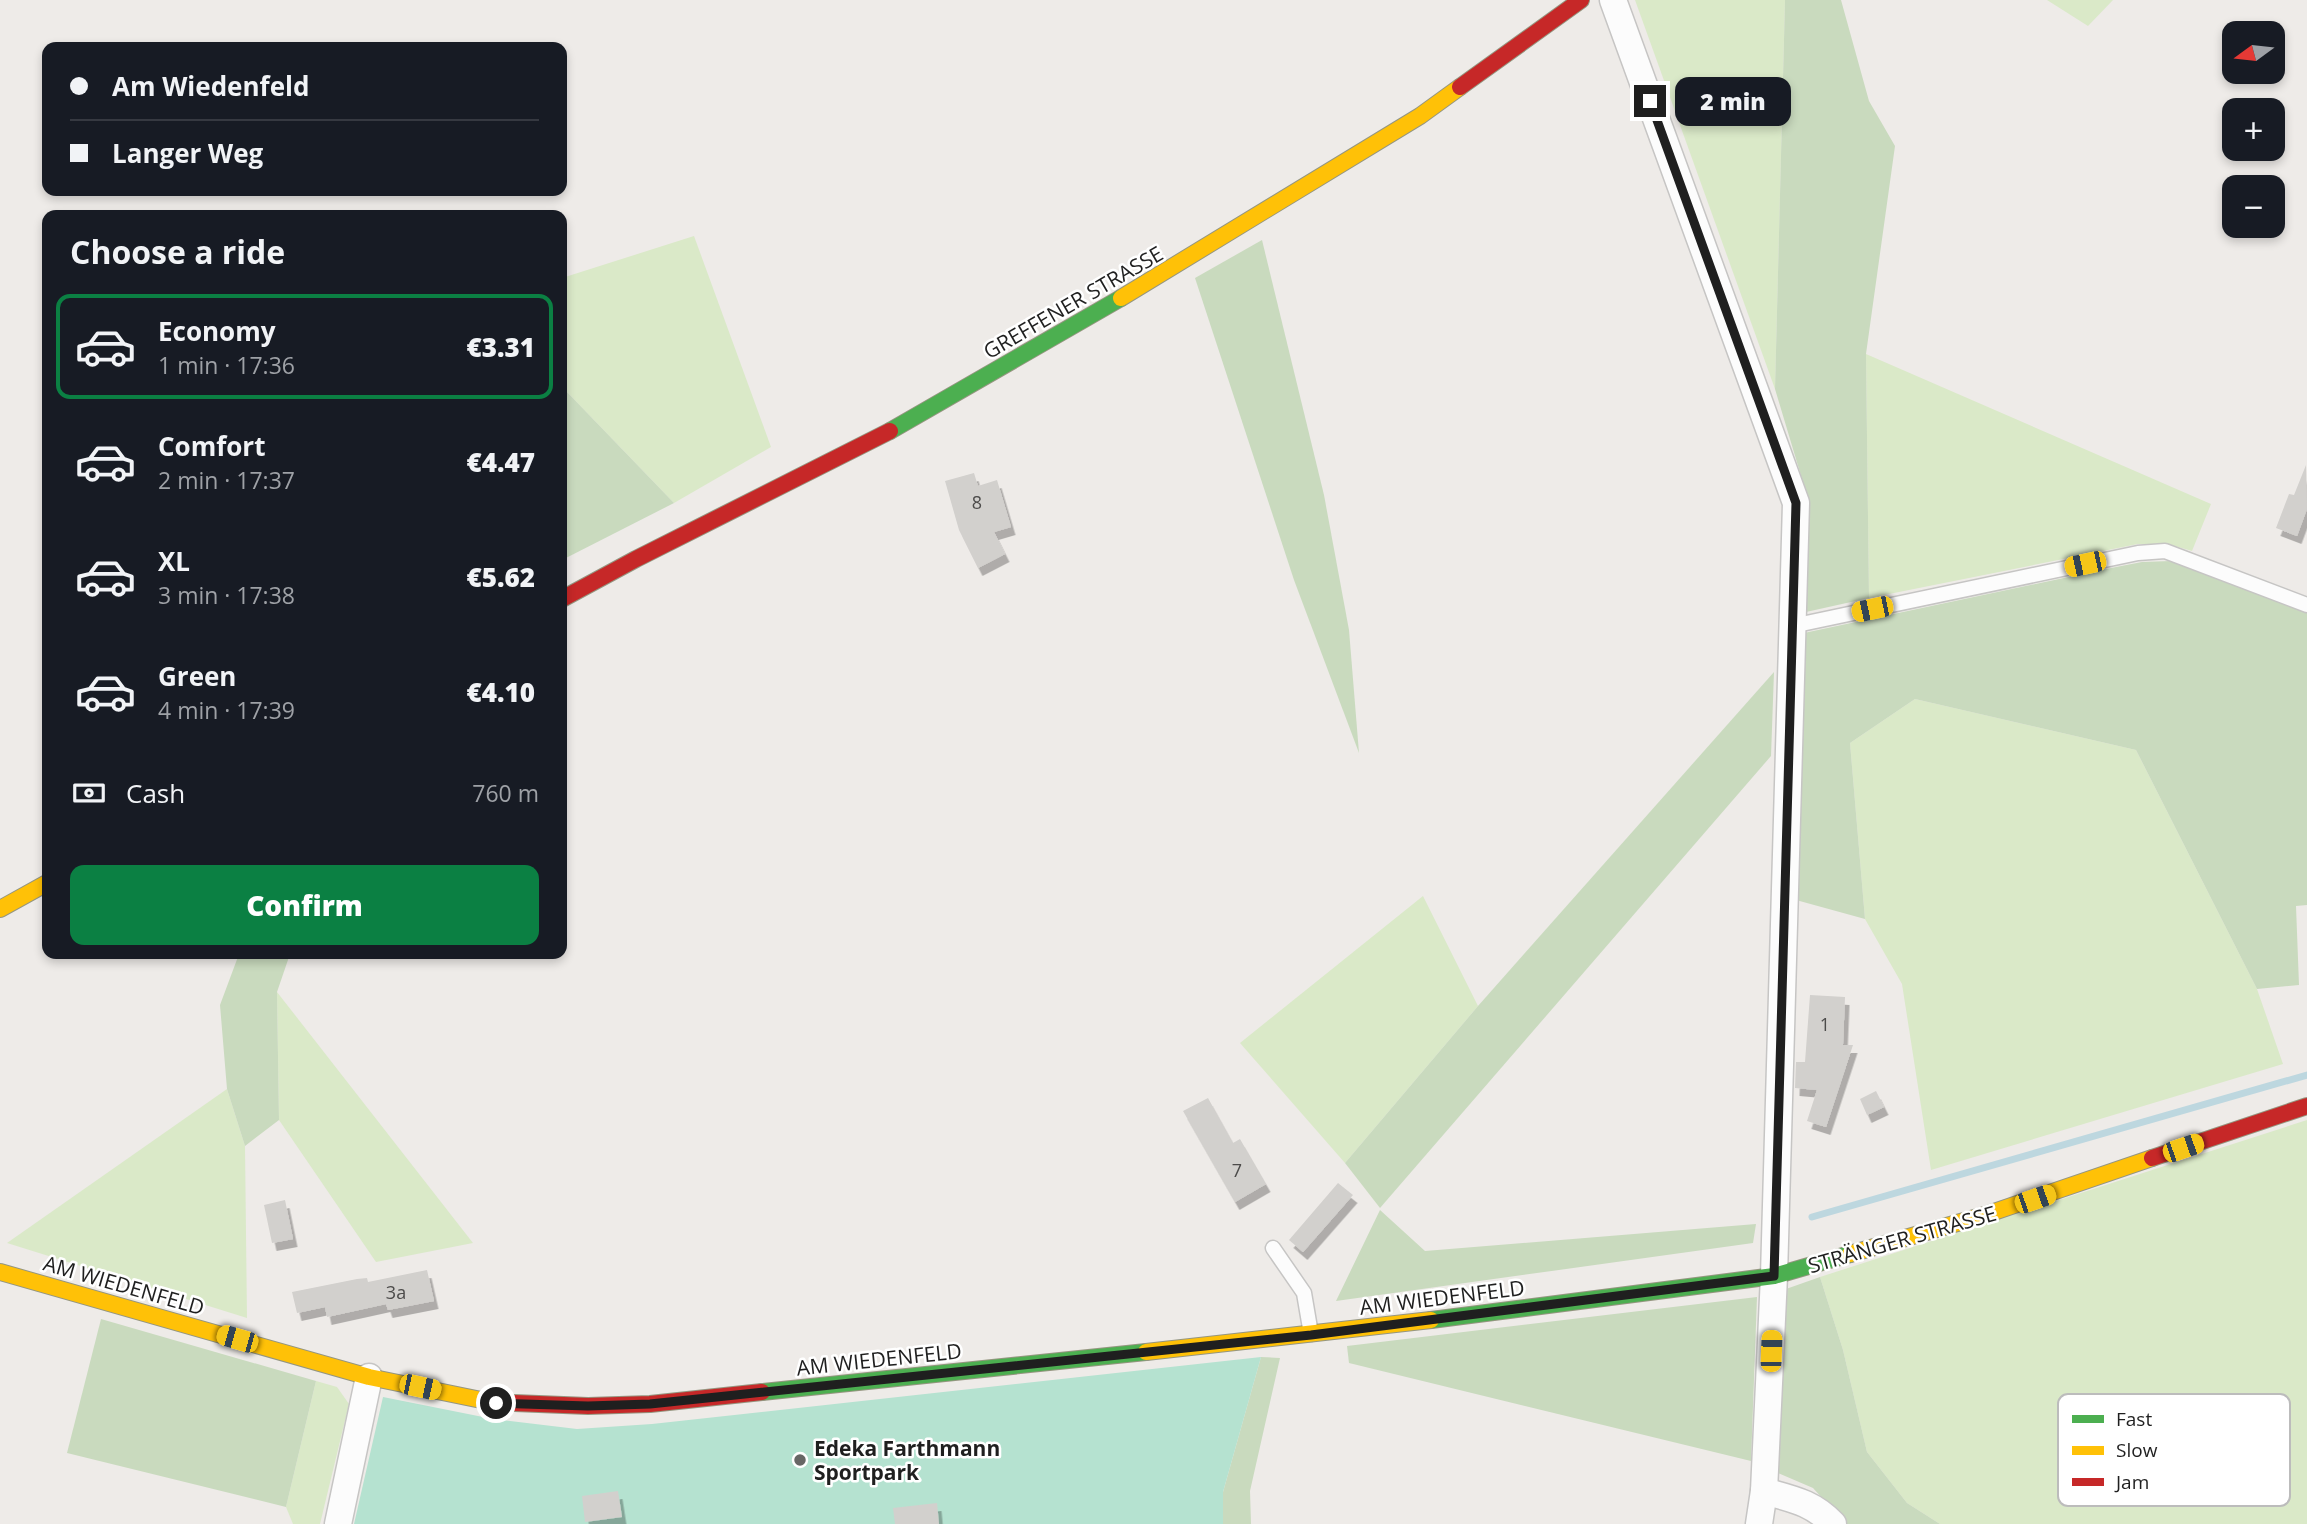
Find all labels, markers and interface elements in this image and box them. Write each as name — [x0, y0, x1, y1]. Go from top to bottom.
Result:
north arrow — [2222, 21, 2286, 84]
map controls — [2222, 21, 2285, 238]
text: Am Wiedenfeld — [112, 68, 309, 104]
callout: 2 min — [1674, 76, 1790, 126]
route end — [1634, 85, 1666, 117]
text: 2 min — [1700, 85, 1766, 117]
button: + — [2222, 98, 2285, 161]
text: Langer Weg — [112, 135, 263, 171]
button: − — [2222, 175, 2285, 238]
text: Choose a ride — [70, 230, 285, 273]
street label: GREFFENER STRASSE — [978, 239, 1168, 365]
text: Economy — [158, 313, 276, 349]
icon: car — [74, 315, 137, 378]
text: €3.31 — [467, 329, 535, 365]
text: 1 min · 17:36 — [158, 349, 295, 381]
text: Comfort — [158, 428, 265, 464]
icon: car — [74, 430, 137, 493]
text: €4.47 — [467, 444, 535, 480]
text: 2 min · 17:37 — [158, 464, 295, 496]
house number: 8 — [972, 490, 982, 514]
text: XL — [158, 543, 190, 579]
icon: car — [74, 545, 137, 608]
car — [2063, 549, 2108, 579]
text: €5.62 — [467, 559, 535, 595]
text: 3 min · 17:38 — [158, 579, 295, 611]
car — [1850, 594, 1895, 624]
text: Green — [158, 658, 236, 694]
icon: car — [74, 660, 137, 723]
text: €4.10 — [467, 674, 535, 710]
text: 4 min · 17:39 — [158, 694, 295, 726]
icon: cash — [70, 774, 108, 812]
text: Cash — [126, 775, 185, 811]
text: 760 m — [472, 777, 539, 809]
button: Confirm — [70, 865, 539, 945]
house number: 1 — [1820, 1012, 1830, 1036]
car — [2160, 1131, 2207, 1165]
house number: 7 — [1232, 1158, 1242, 1182]
car — [2012, 1182, 2059, 1216]
street label: STRÄNGER STRASSE — [1805, 1199, 1999, 1279]
street label: AM WIEDENFELD — [40, 1249, 208, 1321]
street label: AM WIEDENFELD — [1358, 1273, 1526, 1321]
house number: 3a — [386, 1280, 406, 1304]
car — [214, 1323, 261, 1355]
car — [1760, 1330, 1783, 1372]
street label: AM WIEDENFELD — [795, 1336, 963, 1382]
car — [398, 1372, 443, 1402]
route start — [480, 1387, 512, 1419]
legend — [2058, 1394, 2290, 1506]
text: Fast — [2116, 1406, 2152, 1432]
place label: Edeka Farthmann Sportpark — [814, 1434, 1000, 1486]
text: Slow — [2116, 1437, 2158, 1463]
marker: Edeka Farthmann Sportpark — [792, 1452, 808, 1468]
text: Jam — [2114, 1469, 2149, 1495]

